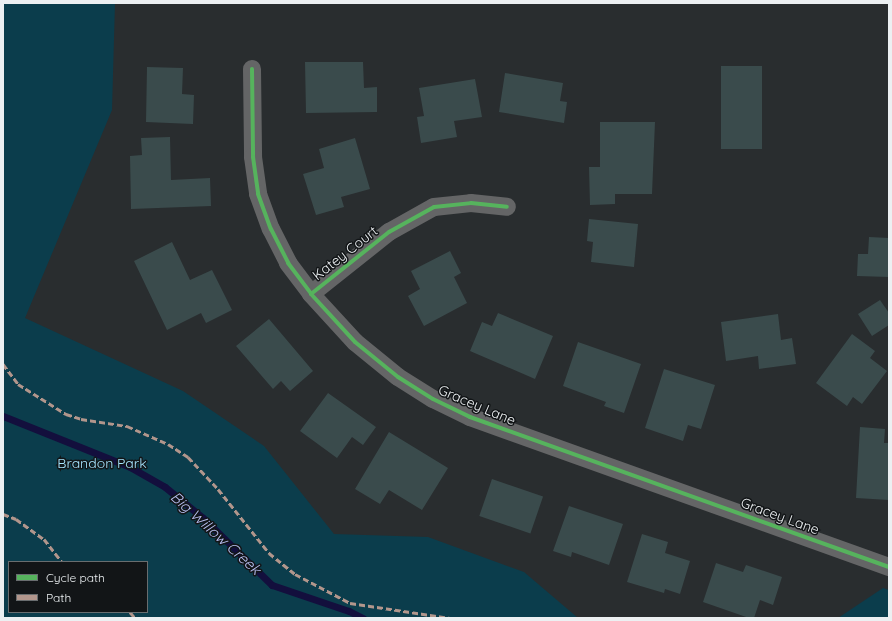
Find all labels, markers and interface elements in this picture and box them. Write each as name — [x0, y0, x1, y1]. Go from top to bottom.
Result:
street label: Katey Court — [309, 222, 381, 284]
street label: Gracey Lane — [436, 381, 518, 429]
park label: Brandon Park — [57, 455, 147, 471]
water label: Big Willow Creek — [167, 488, 265, 578]
street label: Gracey Lane — [738, 494, 822, 538]
legend — [8, 561, 148, 613]
text: Cycle path — [46, 570, 105, 585]
text: Path — [46, 590, 71, 605]

